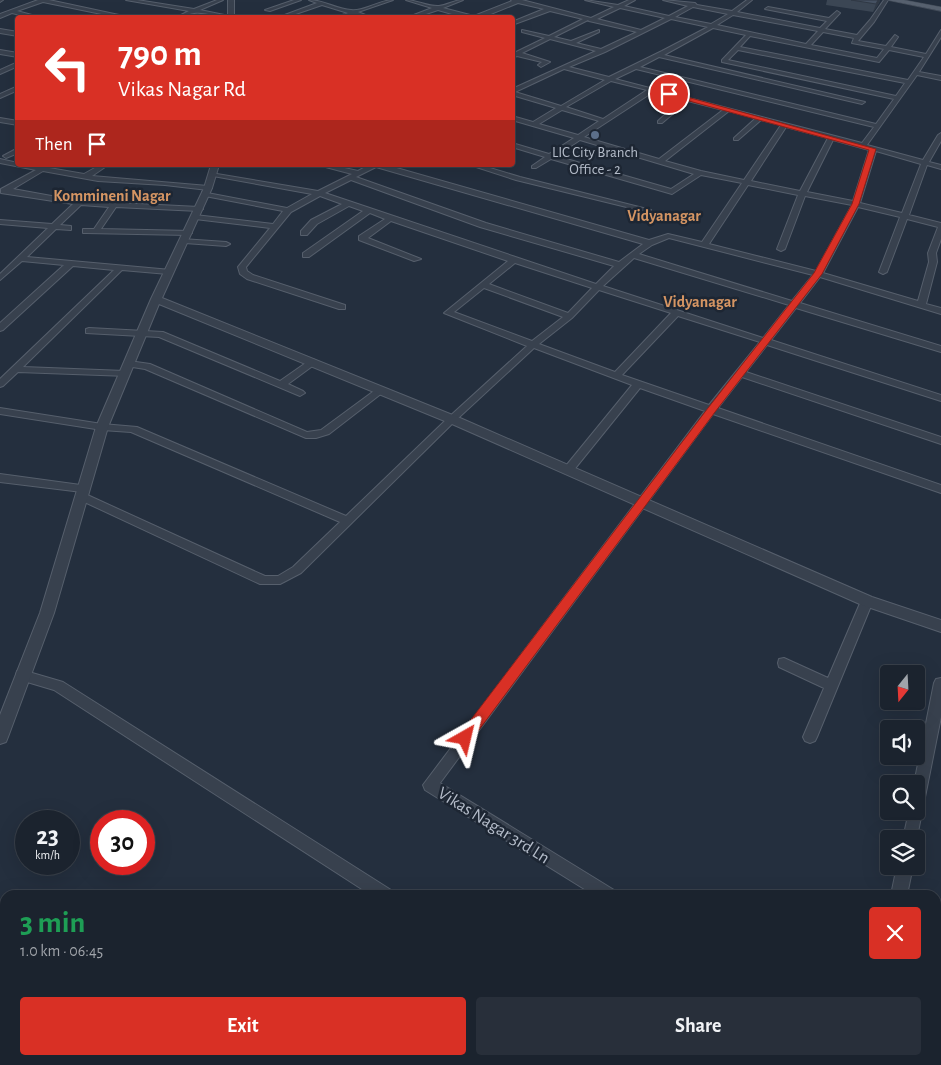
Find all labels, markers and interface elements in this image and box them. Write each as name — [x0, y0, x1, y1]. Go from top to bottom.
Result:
icon: left — [35, 35, 100, 100]
text: 790 m — [118, 37, 202, 72]
pin — [648, 73, 690, 115]
text: Vikas Nagar Rd — [118, 78, 246, 100]
icon: arrive — [655, 80, 683, 108]
marker: LIC City Branch Office - 2 — [589, 129, 601, 141]
icon: arrive — [83, 130, 111, 158]
text: Then — [35, 135, 73, 154]
place label: LIC City Branch Office - 2 — [552, 145, 638, 177]
district label: Kommineni Nagar — [53, 188, 171, 204]
district label: Vidyanagar — [627, 208, 701, 225]
district label: Vidyanagar — [663, 294, 737, 311]
north arrow — [880, 665, 925, 710]
map controls — [880, 665, 925, 875]
position arrow — [438, 711, 490, 763]
button: sound — [880, 720, 925, 765]
button: search — [880, 775, 925, 820]
street label: Vikas Nagar 3rd Ln — [434, 784, 553, 867]
speed limit sign: 30 — [90, 810, 155, 875]
text: 23 — [36, 824, 59, 849]
button: layers — [880, 830, 925, 875]
text: km/h — [35, 849, 60, 861]
button: close — [869, 907, 921, 959]
text: 3 min — [20, 908, 85, 938]
text: 1.0 km · 06:45 — [20, 943, 103, 959]
button: Exit — [20, 997, 466, 1055]
button: Share — [476, 997, 921, 1055]

